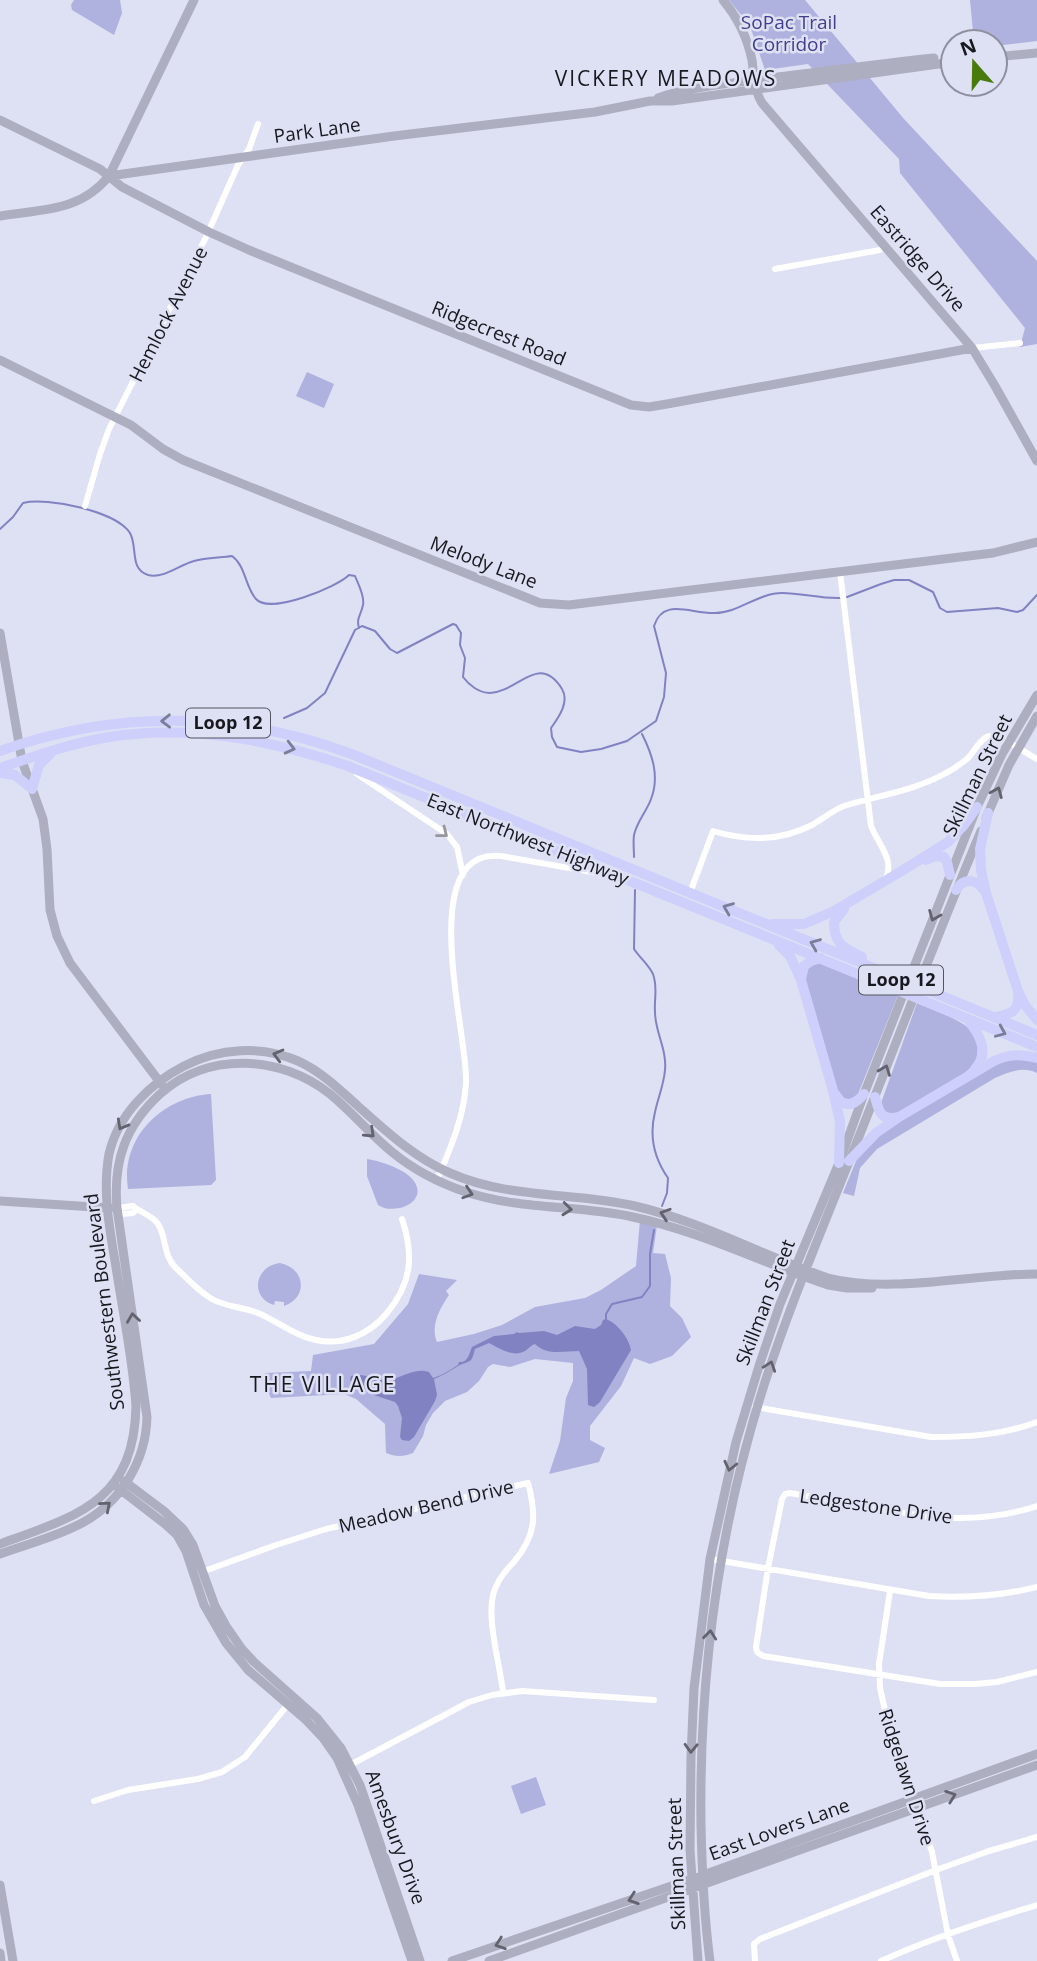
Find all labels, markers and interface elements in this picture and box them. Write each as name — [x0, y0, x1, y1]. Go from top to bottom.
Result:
park label: SoPac Trail Corridor — [741, 9, 837, 57]
north arrow — [939, 28, 1009, 98]
text: N — [956, 32, 980, 62]
district label: VICKERY MEADOWS — [555, 64, 777, 92]
street label: Park Lane — [272, 111, 362, 149]
street label: Eastridge Drive — [864, 199, 972, 317]
street label: Hemlock Avenue — [123, 242, 213, 386]
street label: Ridgecrest Road — [428, 294, 570, 372]
street label: Melody Lane — [427, 530, 541, 594]
road number: Loop 12 — [186, 708, 270, 738]
street label: Skillman Street — [936, 710, 1018, 840]
one-way arrow — [160, 713, 171, 729]
one-way arrow — [283, 740, 295, 754]
street label: East Northwest Highway — [423, 787, 633, 892]
one-way arrow — [989, 787, 1003, 799]
one-way arrow — [436, 824, 448, 837]
one-way arrow — [723, 903, 735, 917]
one-way arrow — [928, 910, 942, 922]
one-way arrow — [810, 939, 822, 953]
road number: Loop 12 — [859, 965, 943, 995]
one-way arrow — [995, 1024, 1007, 1038]
one-way arrow — [272, 1049, 284, 1063]
one-way arrow — [877, 1064, 891, 1076]
one-way arrow — [117, 1118, 130, 1130]
one-way arrow — [362, 1125, 375, 1137]
one-way arrow — [462, 1184, 474, 1199]
street label: Southwestern Boulevard — [78, 1192, 130, 1412]
one-way arrow — [562, 1201, 573, 1216]
one-way arrow — [659, 1208, 671, 1223]
street label: Skillman Street — [729, 1235, 801, 1369]
one-way arrow — [126, 1312, 141, 1324]
one-way arrow — [762, 1360, 776, 1373]
district label: THE VILLAGE — [250, 1370, 396, 1398]
one-way arrow — [724, 1460, 739, 1472]
street label: Meadow Bend Drive — [336, 1473, 516, 1539]
street label: Ledgestone Drive — [798, 1482, 954, 1530]
one-way arrow — [98, 1501, 111, 1514]
one-way arrow — [703, 1630, 718, 1641]
street label: Ridgelawn Drive — [873, 1705, 941, 1849]
one-way arrow — [683, 1743, 698, 1754]
street label: Amesbury Drive — [360, 1766, 432, 1908]
one-way arrow — [944, 1790, 956, 1804]
street label: East Lovers Lane — [705, 1791, 853, 1867]
street label: Skillman Street — [661, 1797, 691, 1931]
one-way arrow — [627, 1891, 640, 1905]
one-way arrow — [495, 1936, 507, 1950]

